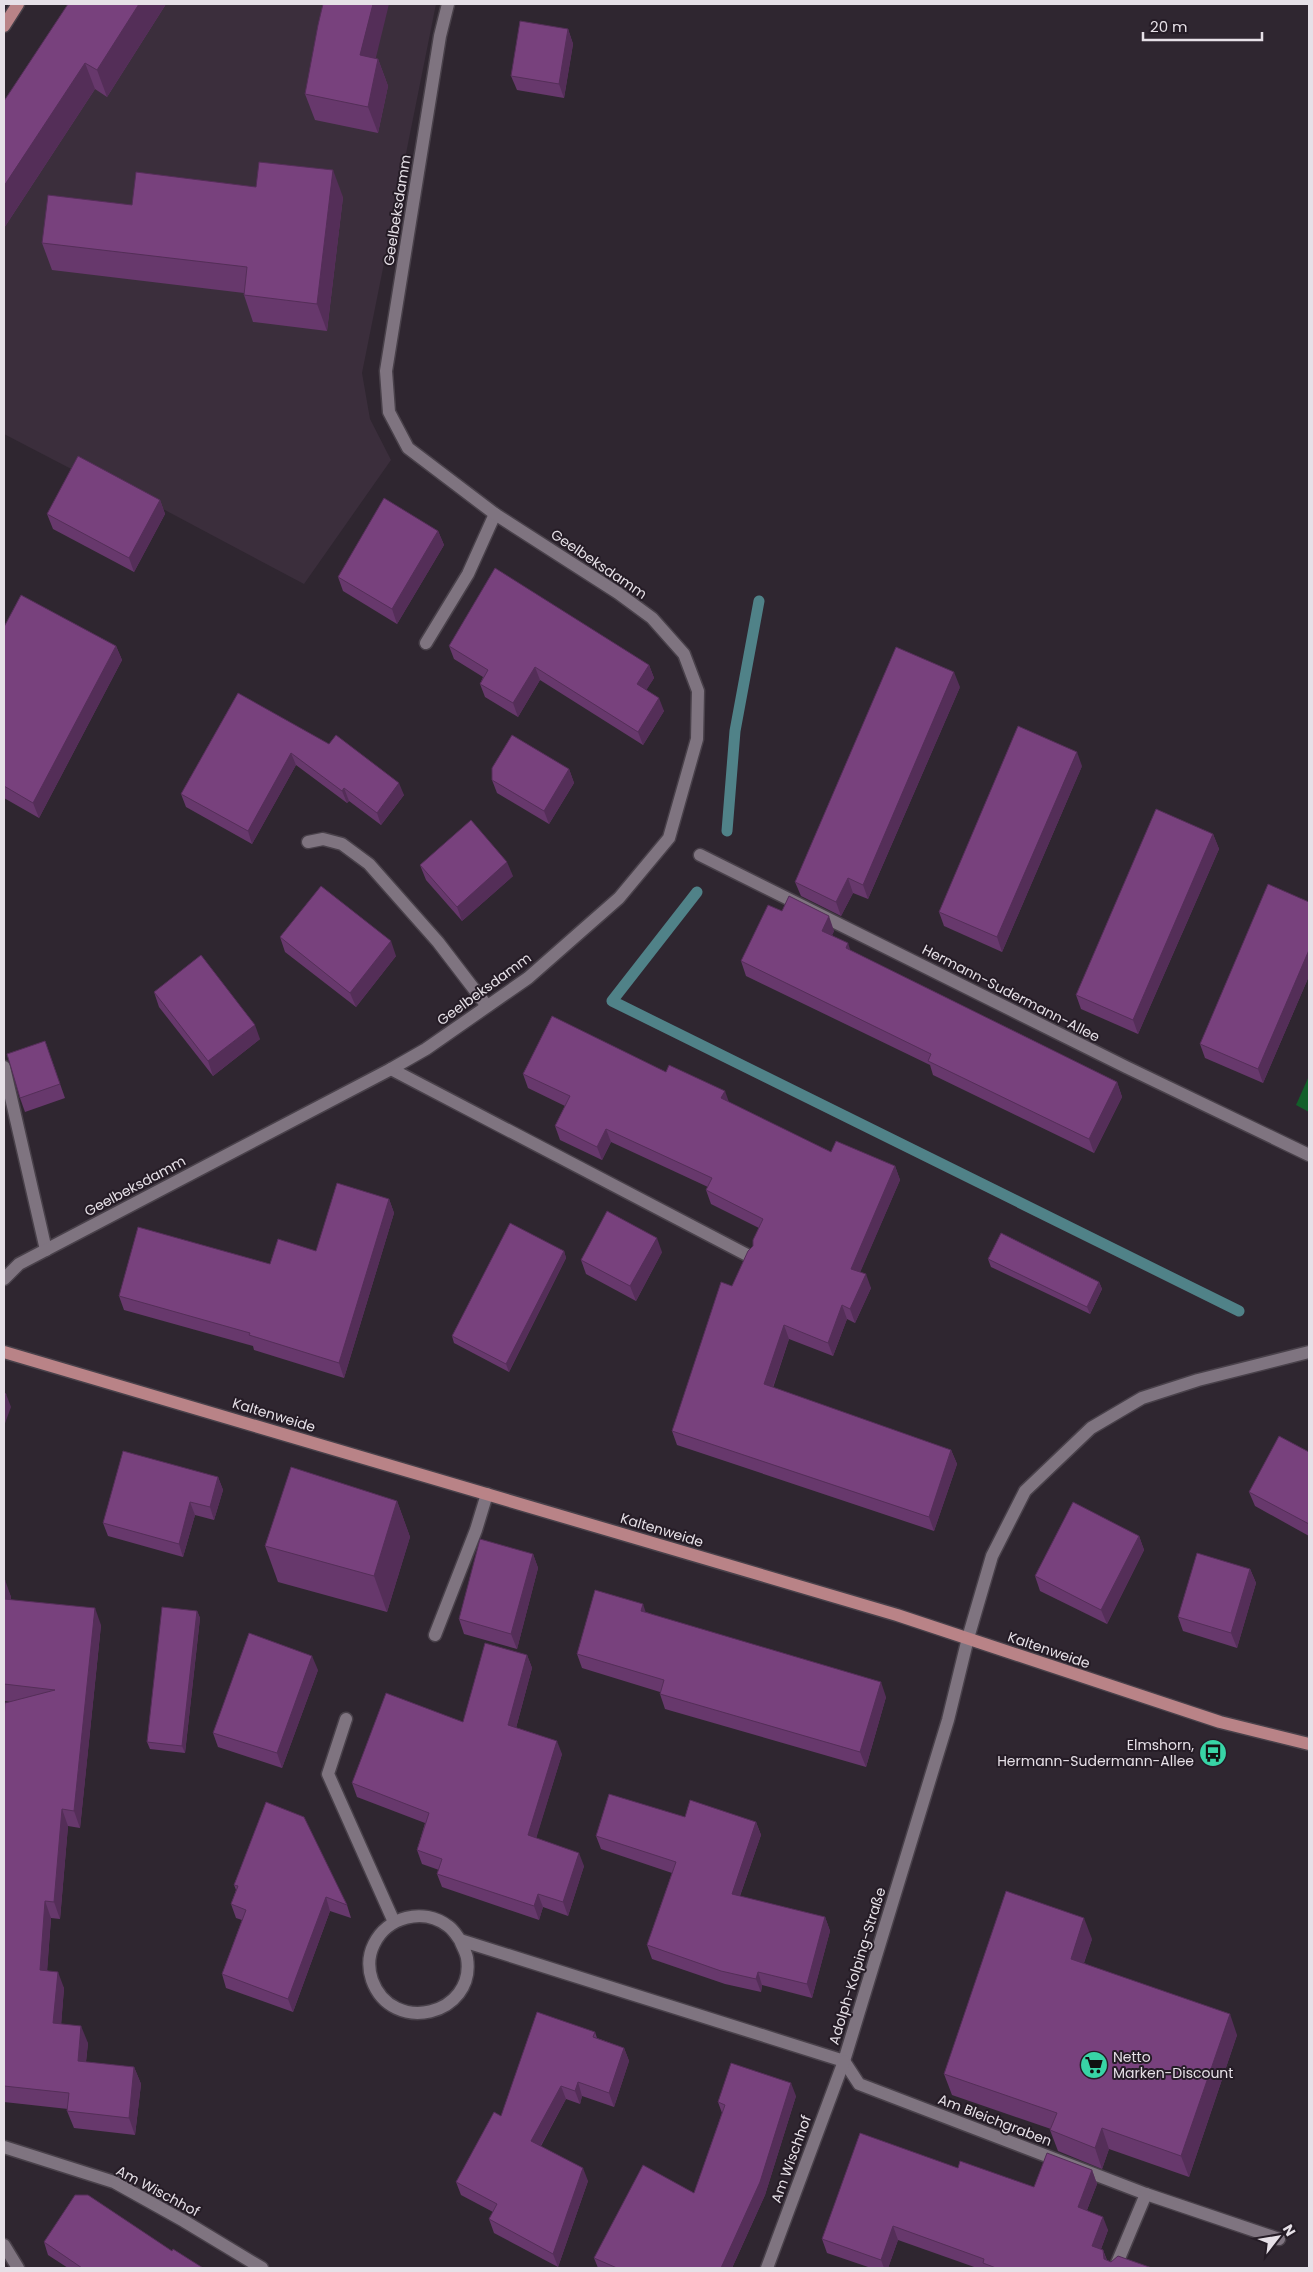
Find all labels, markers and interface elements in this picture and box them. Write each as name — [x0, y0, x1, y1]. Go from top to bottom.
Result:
scale bar — [1143, 10, 1262, 42]
text: 20 m — [1150, 16, 1188, 37]
street label: Geelbeksdamm — [378, 153, 416, 267]
street label: Geelbeksdamm — [547, 524, 651, 604]
street label: Hermann-Sudermann-Allee — [919, 939, 1104, 1047]
street label: Geelbeksdamm — [433, 948, 535, 1030]
street label: Geelbeksdamm — [81, 1151, 189, 1221]
street label: Kaltenweide — [230, 1393, 318, 1437]
street label: Kaltenweide — [618, 1508, 706, 1552]
street label: Kaltenweide — [1005, 1627, 1093, 1674]
place label: Elmshorn, Hermann-Sudermann-Allee — [997, 1735, 1194, 1771]
bus stop icon: Elmshorn, Hermann-Sudermann-Allee — [1198, 1738, 1228, 1768]
street label: Adolph-Kolping-Straße — [824, 1885, 891, 2047]
place label: Netto Marken-Discount — [1113, 2047, 1233, 2083]
supermarket icon: Netto Marken-Discount — [1079, 2050, 1109, 2080]
street label: Am Bleichgraben — [935, 2089, 1055, 2151]
street label: Am Wischhof — [766, 2112, 816, 2206]
street label: Am Wischhof — [113, 2161, 204, 2222]
north arrow — [1253, 2212, 1303, 2262]
text: N — [1278, 2221, 1300, 2240]

